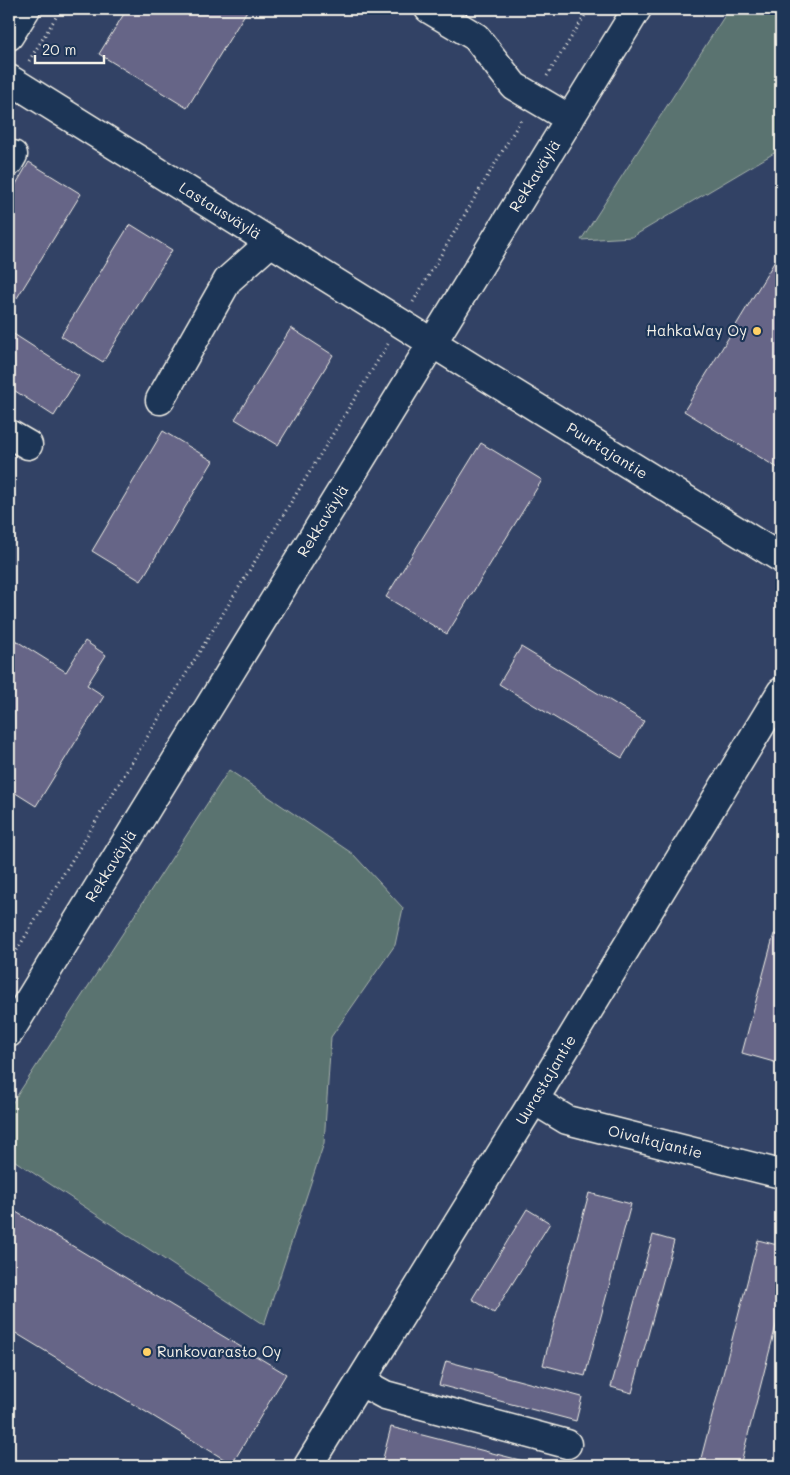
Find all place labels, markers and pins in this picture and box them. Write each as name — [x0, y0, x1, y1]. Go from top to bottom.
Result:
place label: HahkaWay Oy — [646, 320, 747, 340]
marker: HahkaWay Oy — [751, 325, 763, 337]
place label: Runkovarasto Oy — [157, 1341, 282, 1361]
marker: Runkovarasto Oy — [141, 1346, 153, 1358]

